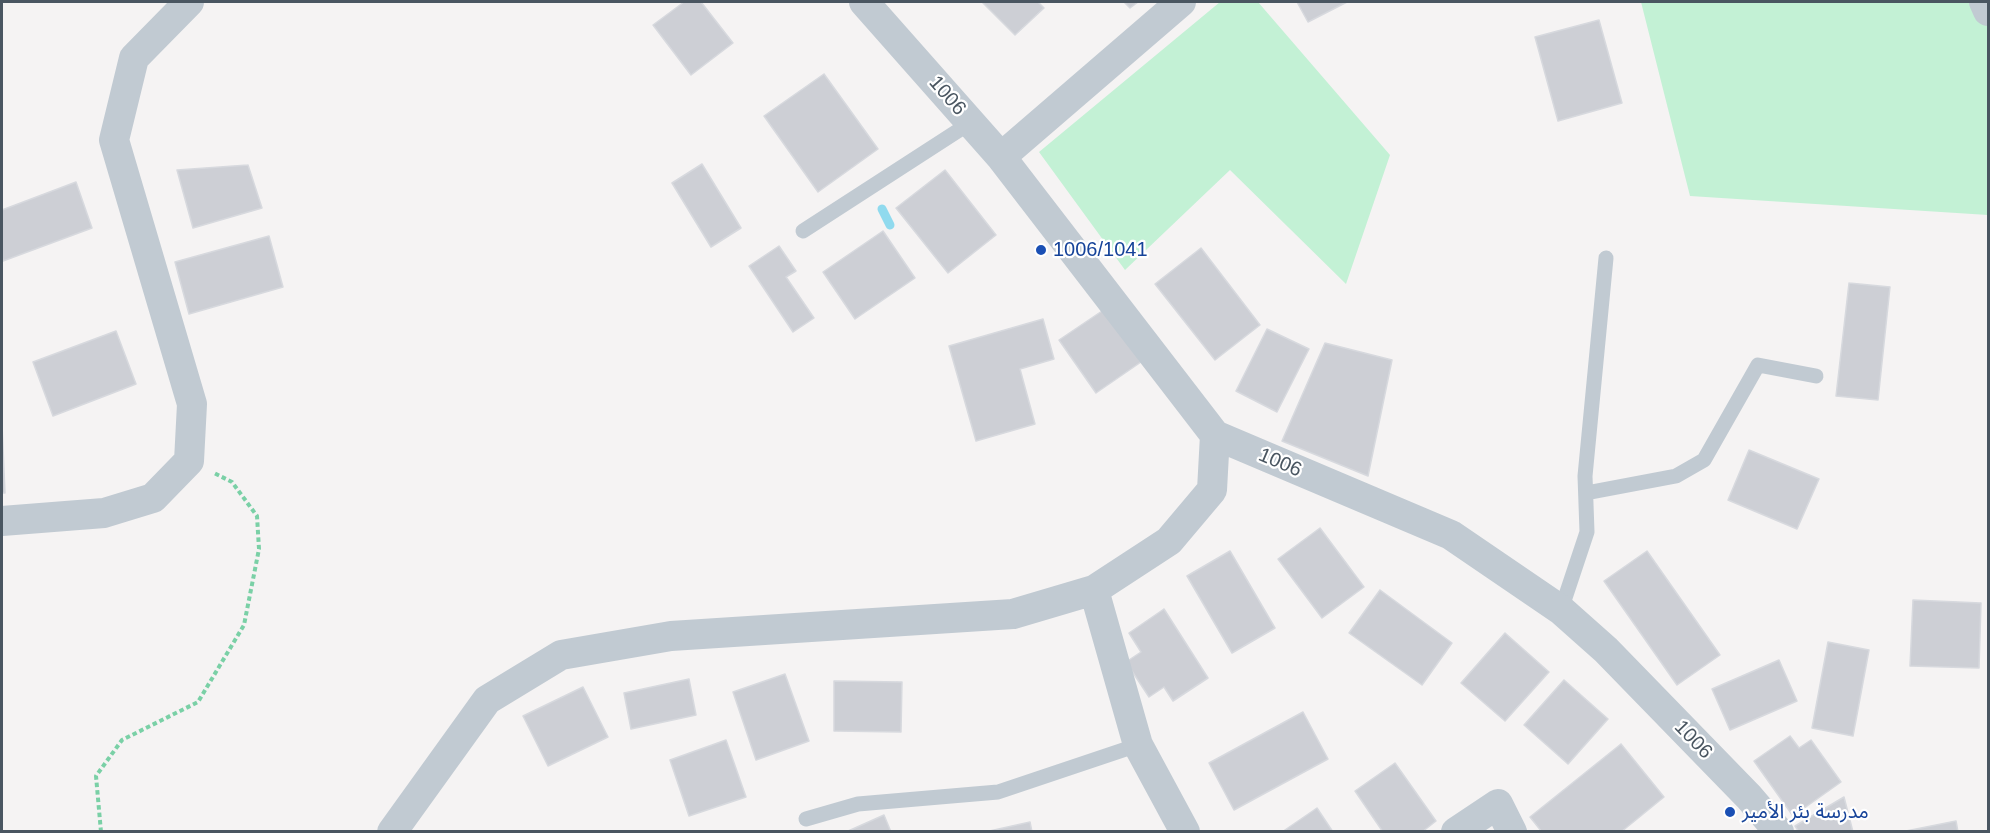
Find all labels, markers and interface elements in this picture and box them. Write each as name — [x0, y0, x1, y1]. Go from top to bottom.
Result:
street label: 1006 — [923, 71, 971, 121]
place label: 1006/1041 — [1053, 238, 1148, 262]
marker: 1006/1041 — [1034, 243, 1048, 257]
street label: 1006 — [1255, 443, 1305, 483]
street label: 1006 — [1669, 716, 1717, 764]
place label: مدرسة بئر الأمير — [1742, 800, 1869, 824]
marker: مدرسة بئر الأمير — [1723, 805, 1737, 819]

